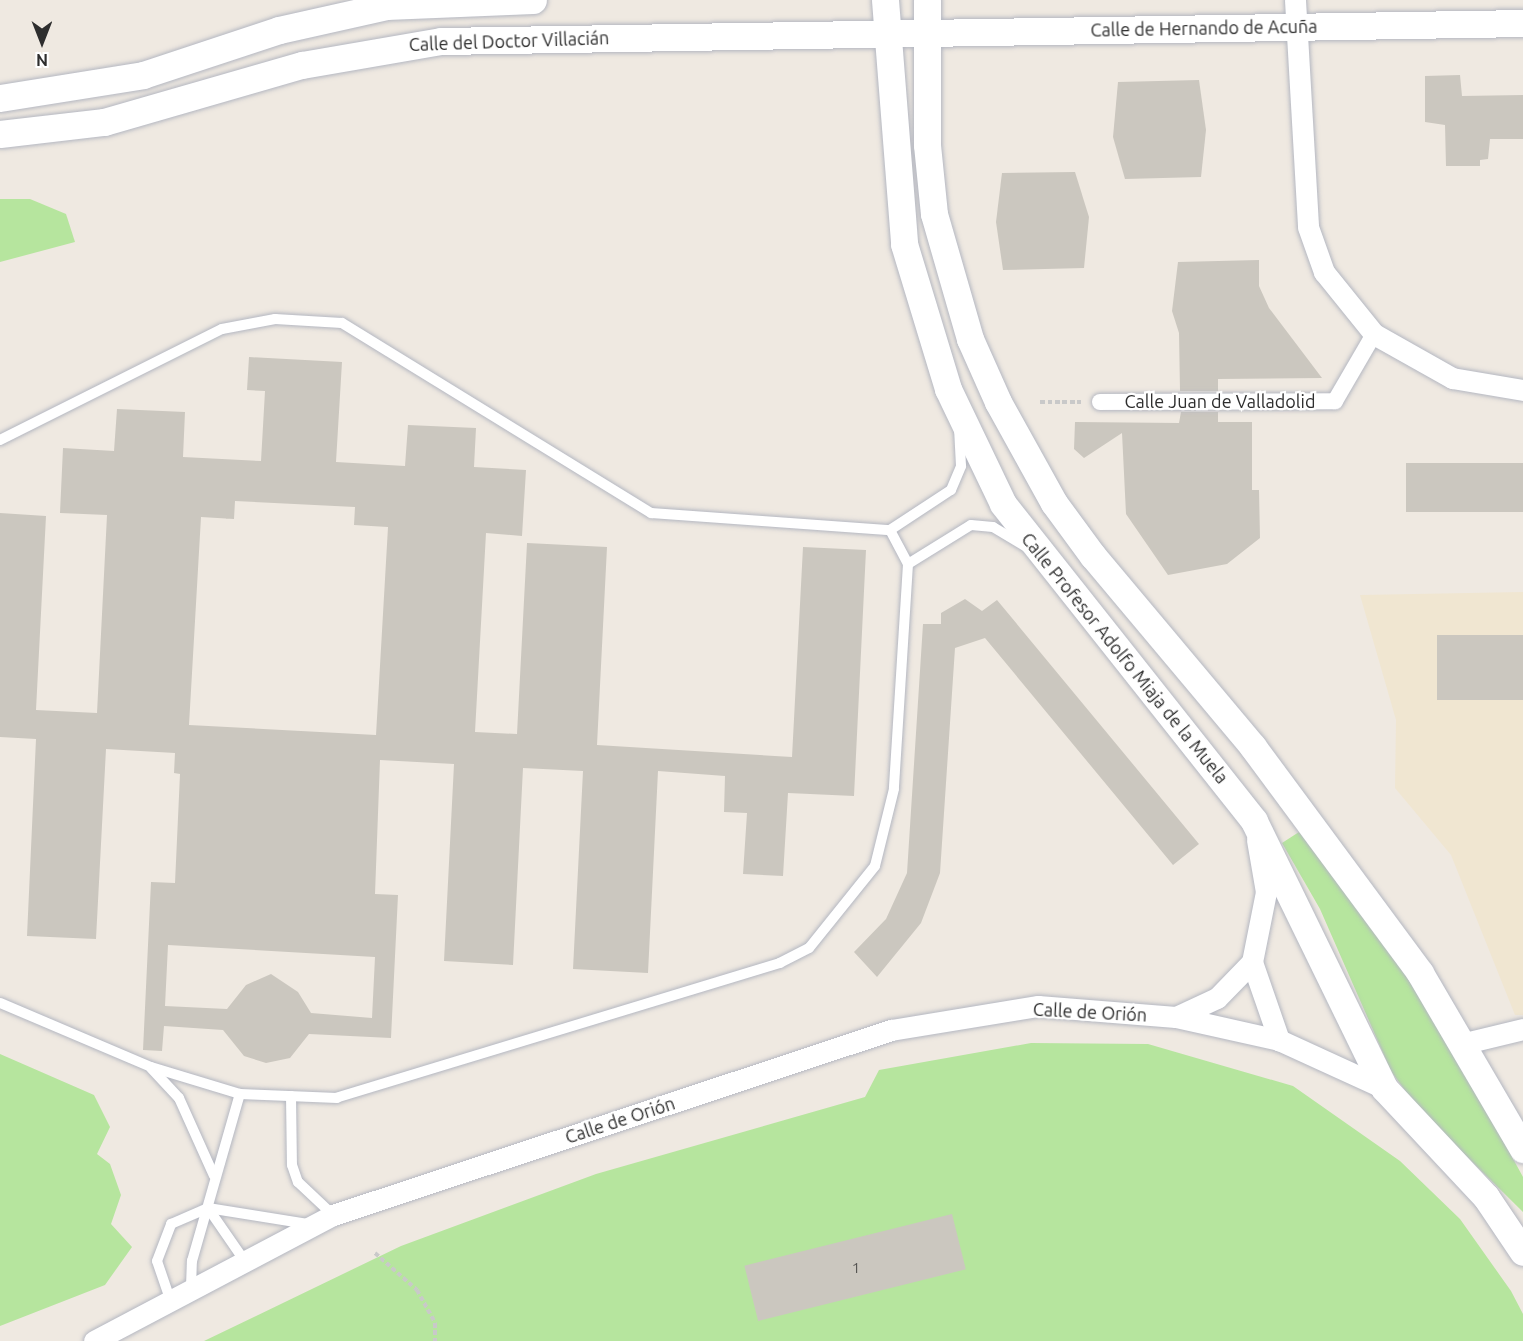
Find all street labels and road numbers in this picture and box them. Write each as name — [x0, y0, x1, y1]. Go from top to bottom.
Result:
street label: Calle de Hernando de Acuña — [1090, 15, 1318, 41]
street label: Calle del Doctor Villacián — [408, 27, 610, 55]
street label: Calle Juan de Valladolid — [1125, 390, 1315, 412]
street label: Calle Profesor Adolfo Miaja de la Muela — [1017, 528, 1233, 788]
street label: Calle de Orión — [1032, 998, 1148, 1026]
street label: Calle de Orión — [562, 1092, 678, 1148]

